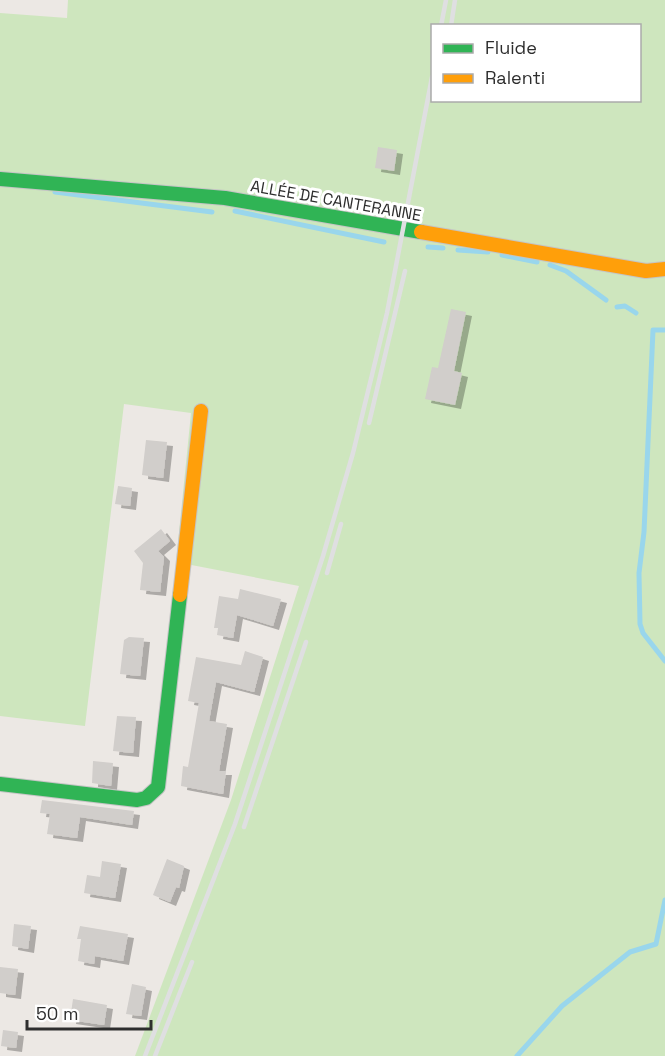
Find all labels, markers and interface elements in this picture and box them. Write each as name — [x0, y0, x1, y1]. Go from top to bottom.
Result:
legend — [431, 24, 641, 102]
text: Fluide — [485, 36, 537, 59]
text: Ralenti — [485, 66, 545, 89]
street label: ALLÉE DE CANTERANNE — [249, 175, 423, 226]
scale bar — [27, 993, 152, 1031]
text: 50 m — [36, 1002, 78, 1025]

